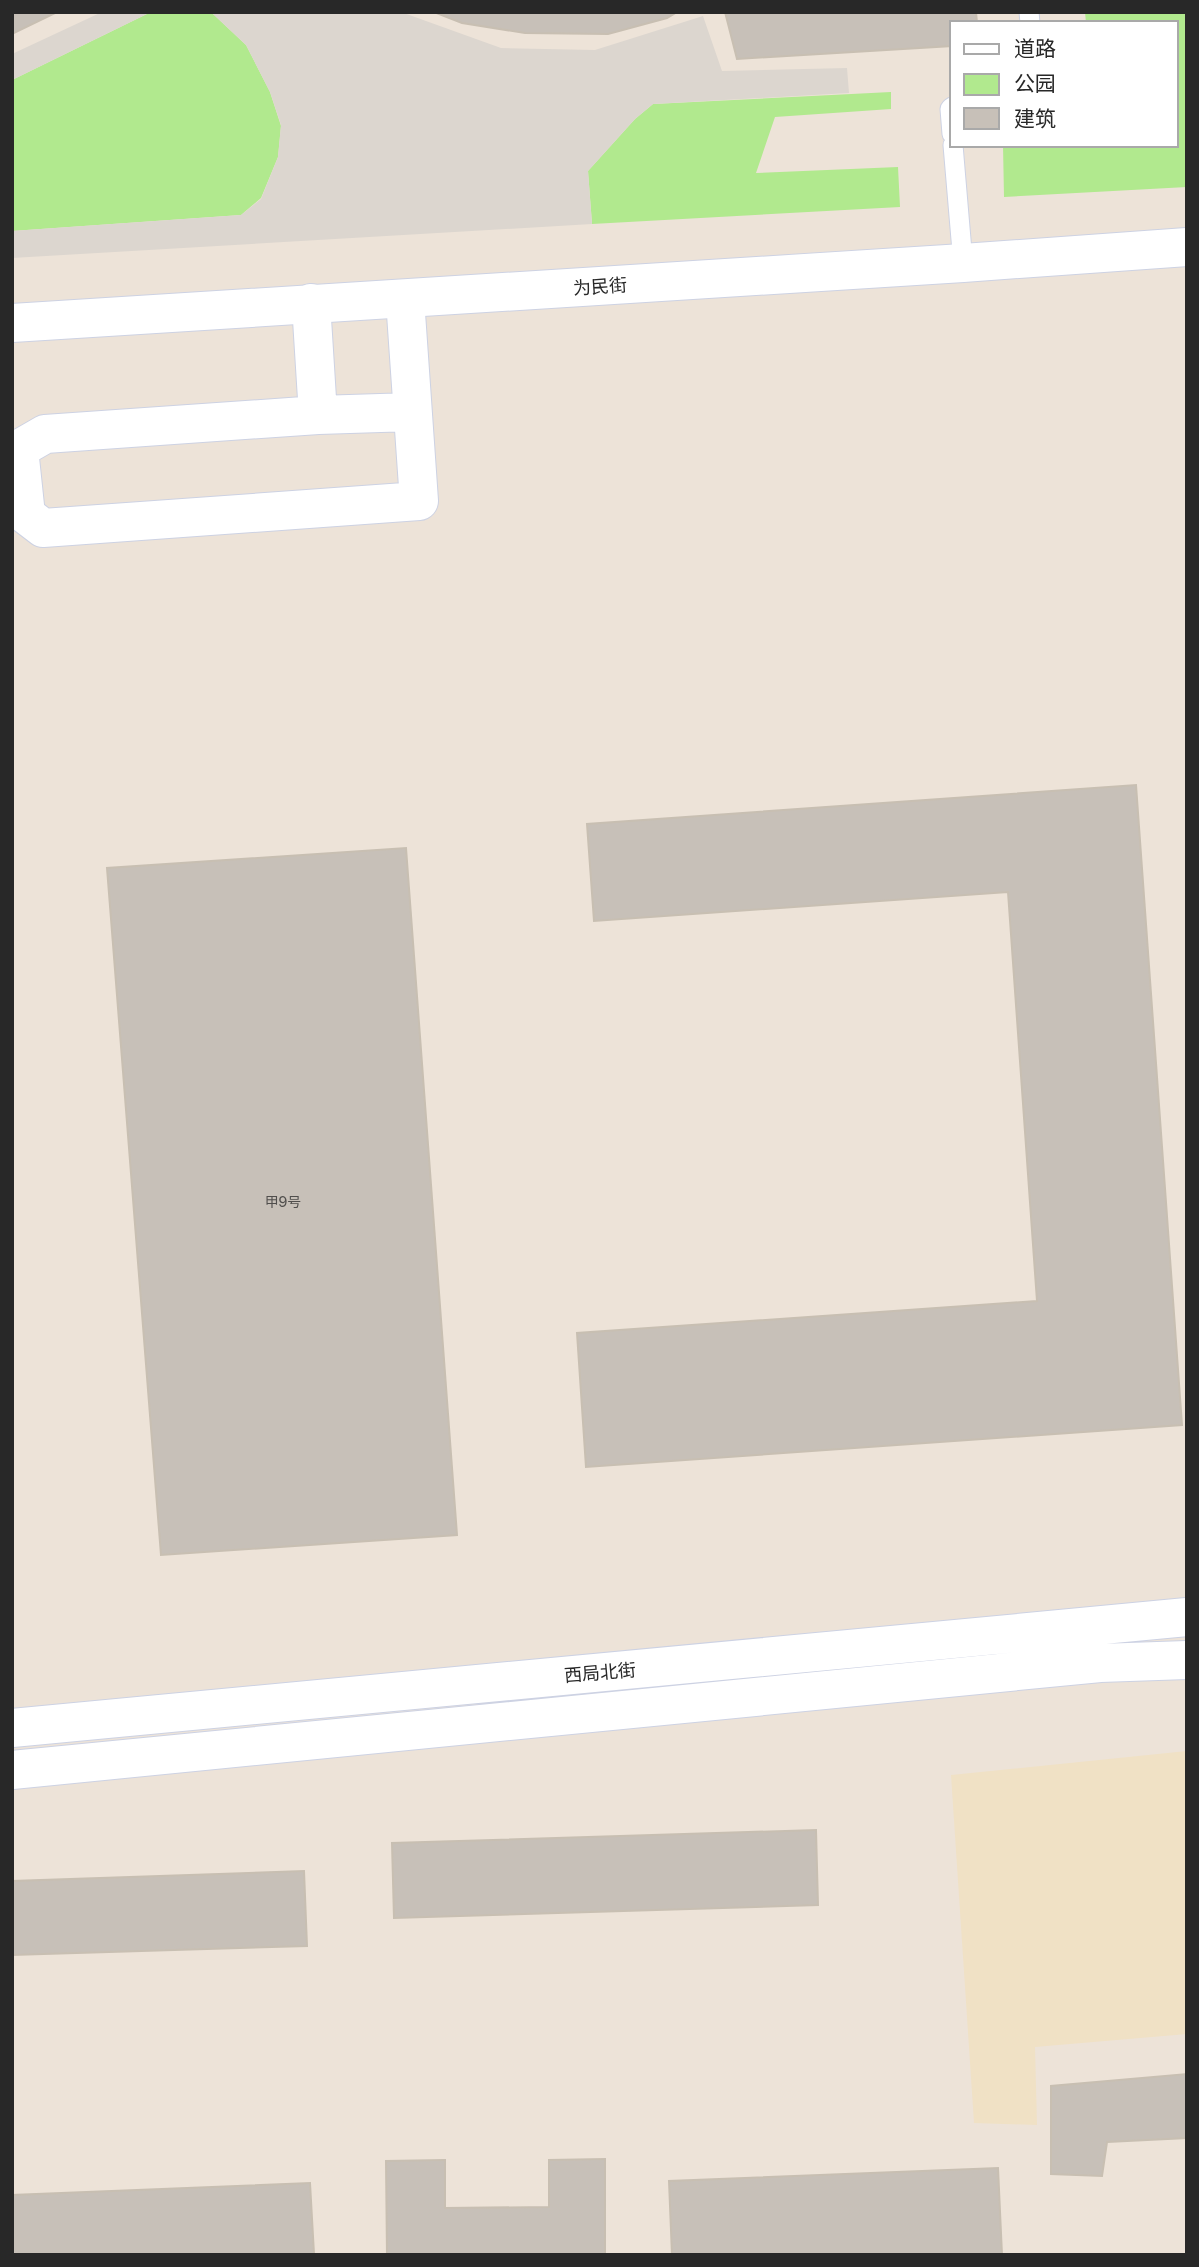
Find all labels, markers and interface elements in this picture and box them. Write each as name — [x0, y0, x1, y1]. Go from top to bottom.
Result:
legend — [950, 21, 1178, 147]
text: 道路 — [1014, 36, 1056, 61]
text: 公园 — [1014, 71, 1056, 96]
text: 建筑 — [1014, 106, 1056, 131]
street label: 为民街 — [572, 274, 628, 299]
house number: 甲9号 — [265, 1194, 301, 1210]
street label: 西局北街 — [563, 1659, 637, 1686]

